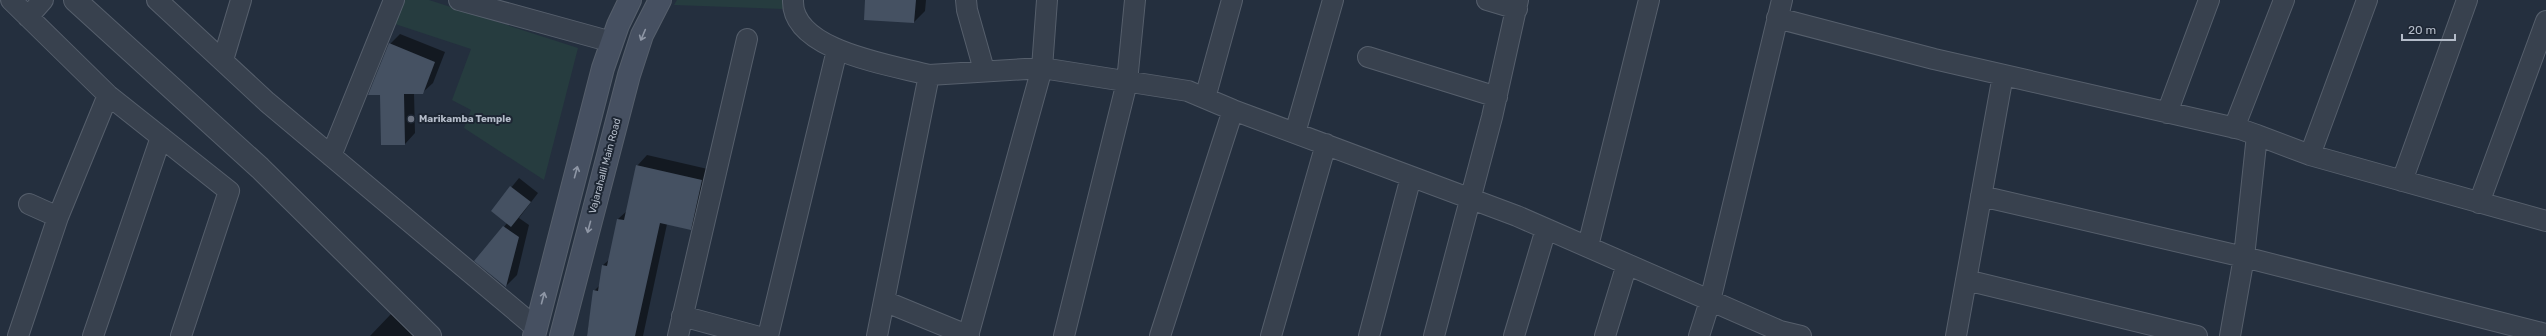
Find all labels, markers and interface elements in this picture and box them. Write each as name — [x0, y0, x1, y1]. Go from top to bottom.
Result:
scale bar — [2402, 16, 2455, 42]
text: 20 m — [2408, 23, 2436, 37]
one-way arrow — [638, 28, 646, 40]
place label: Marikamba Temple — [419, 113, 511, 125]
marker: Marikamba Temple — [406, 114, 416, 124]
street label: Vajarahalli Main Road — [586, 117, 624, 215]
one-way arrow — [573, 166, 580, 179]
one-way arrow — [585, 221, 592, 234]
one-way arrow — [539, 292, 547, 305]

